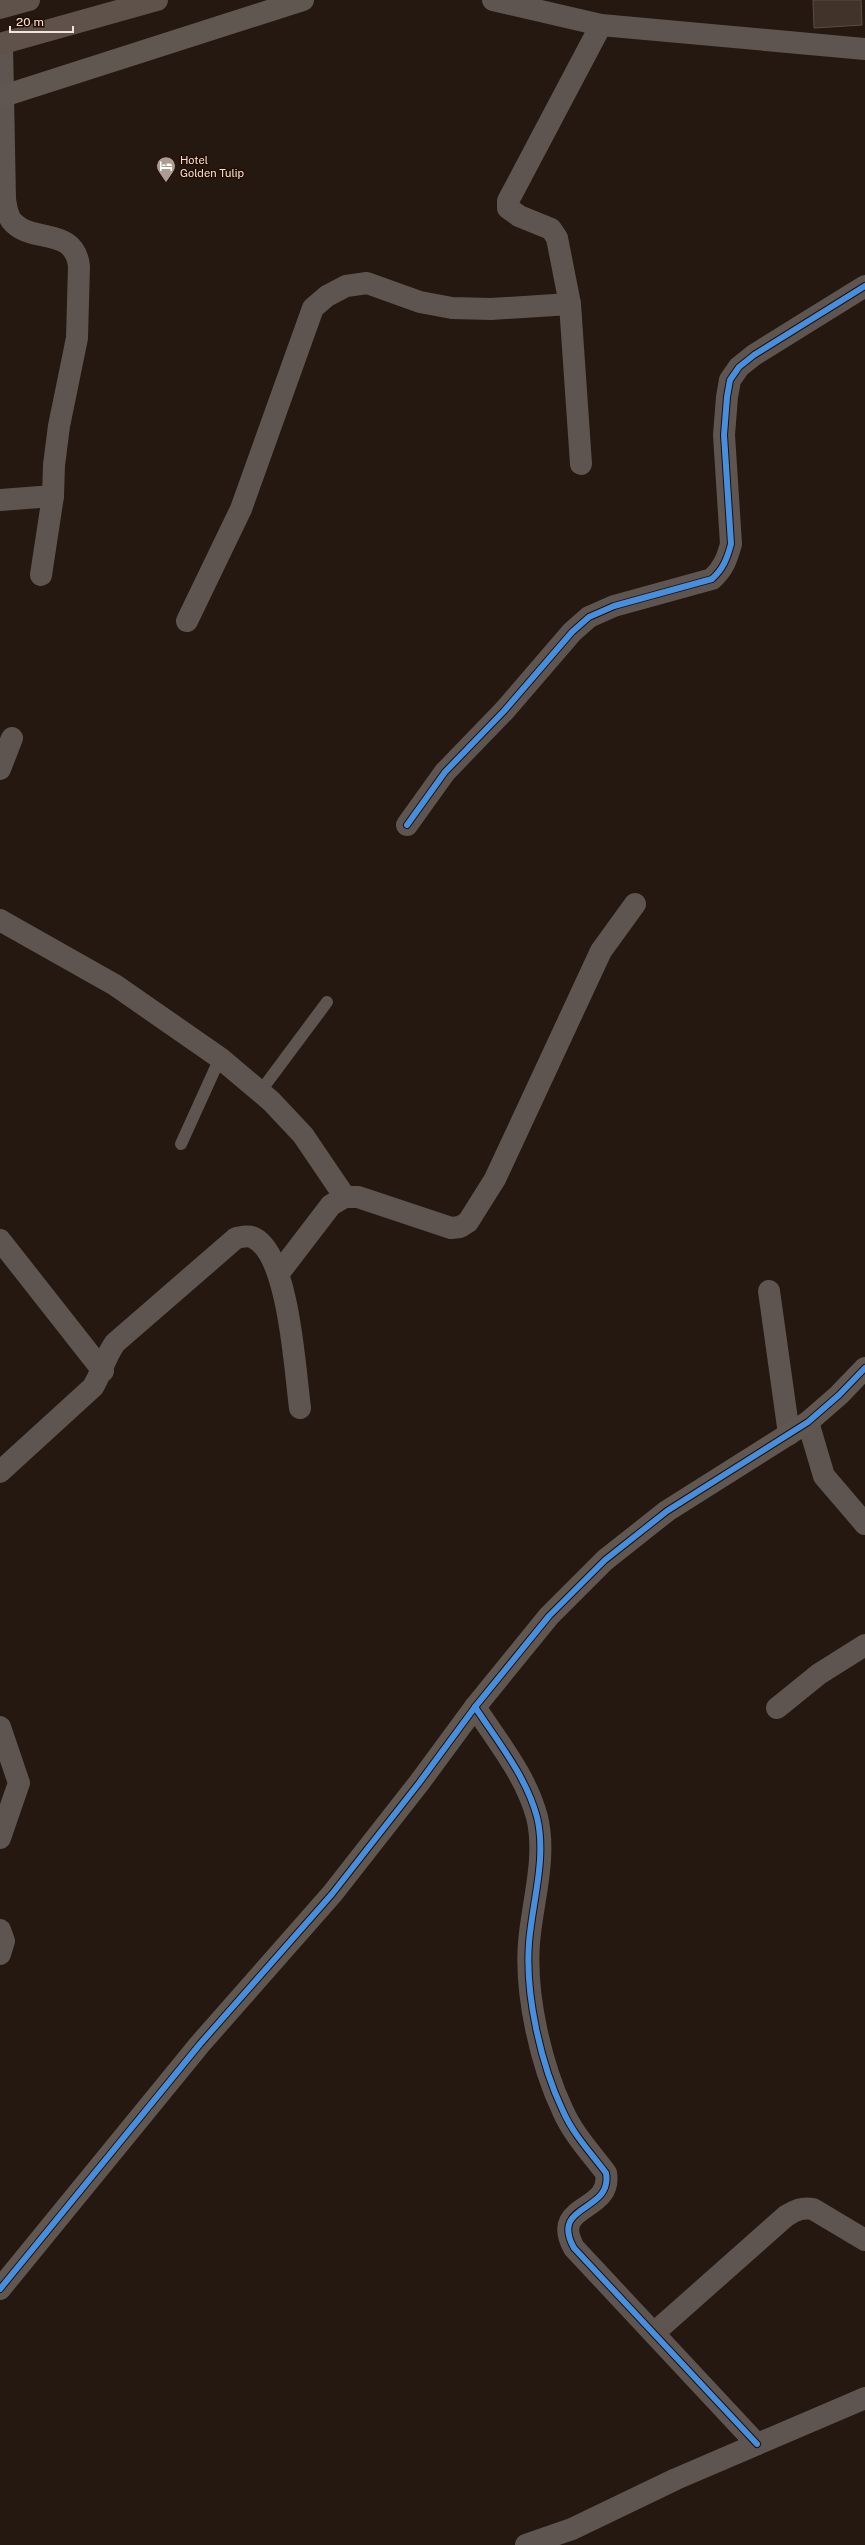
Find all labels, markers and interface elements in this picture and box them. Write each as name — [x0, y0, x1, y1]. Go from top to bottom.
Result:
scale bar — [10, 8, 73, 34]
text: 20 m — [16, 15, 44, 29]
place label: Hotel Golden Tulip — [180, 154, 245, 179]
hotel icon: Hotel Golden Tulip — [155, 155, 177, 183]

